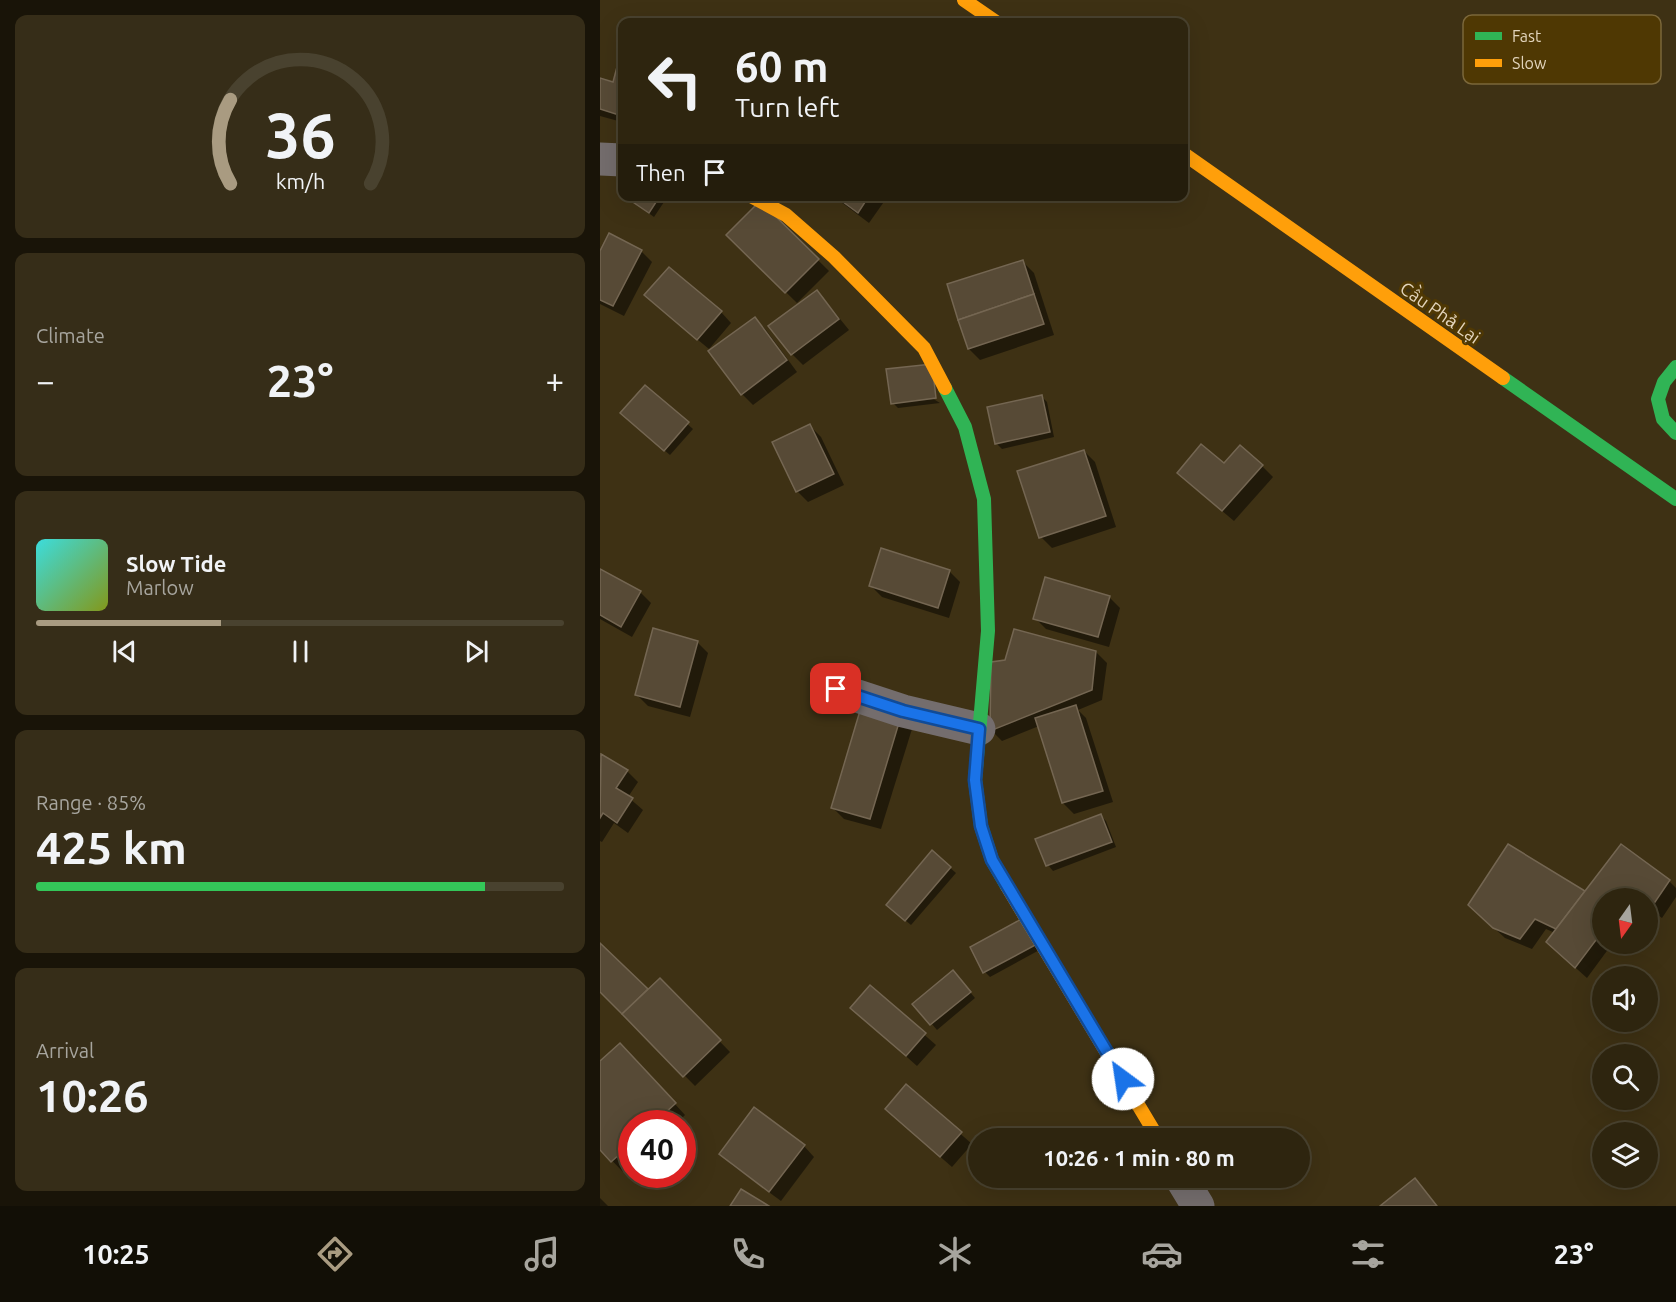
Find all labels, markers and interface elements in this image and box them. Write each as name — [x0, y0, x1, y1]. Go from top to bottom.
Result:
legend — [1463, 15, 1661, 84]
text: Fast — [1512, 27, 1542, 45]
icon: left — [636, 42, 714, 120]
text: 60 m — [735, 43, 829, 90]
text: Slow — [1512, 54, 1547, 72]
text: Turn left — [735, 92, 839, 122]
text: 36 — [265, 100, 335, 170]
icon: arrive — [698, 156, 731, 189]
text: Then — [636, 160, 686, 185]
text: km/h — [275, 169, 325, 193]
street label: Cầu Phả Lại — [1397, 275, 1486, 347]
text: Climate — [36, 324, 105, 347]
text: 23° — [267, 355, 333, 406]
text: − — [36, 362, 55, 399]
text: + — [545, 362, 564, 399]
text: Slow Tide — [126, 551, 226, 576]
text: Marlow — [126, 576, 194, 599]
icon: previous — [108, 635, 141, 668]
icon: pause — [284, 635, 317, 668]
icon: next — [460, 635, 493, 668]
pin — [810, 663, 861, 714]
icon: arrive — [819, 672, 852, 705]
text: Range · 85% — [36, 791, 146, 814]
text: 425 km — [36, 822, 187, 873]
north arrow — [1592, 888, 1658, 954]
map controls — [1592, 888, 1658, 1188]
button: sound — [1592, 966, 1658, 1032]
text: Arrival — [36, 1039, 94, 1062]
button: search — [1592, 1044, 1658, 1110]
position arrow — [1091, 1047, 1155, 1111]
text: 10:26 — [36, 1070, 149, 1121]
speed limit sign: 40 — [618, 1110, 696, 1188]
button: layers — [1592, 1122, 1658, 1188]
text: 10:26 · 1 min · 80 m — [1043, 1145, 1235, 1170]
icon: directions — [314, 1233, 356, 1275]
icon: music — [521, 1233, 563, 1275]
icon: phone — [727, 1233, 769, 1275]
icon: climate — [934, 1233, 976, 1275]
icon: car — [1141, 1233, 1183, 1275]
icon: filters — [1347, 1233, 1389, 1275]
text: 10:25 — [82, 1239, 150, 1269]
text: 23° — [1554, 1239, 1594, 1269]

